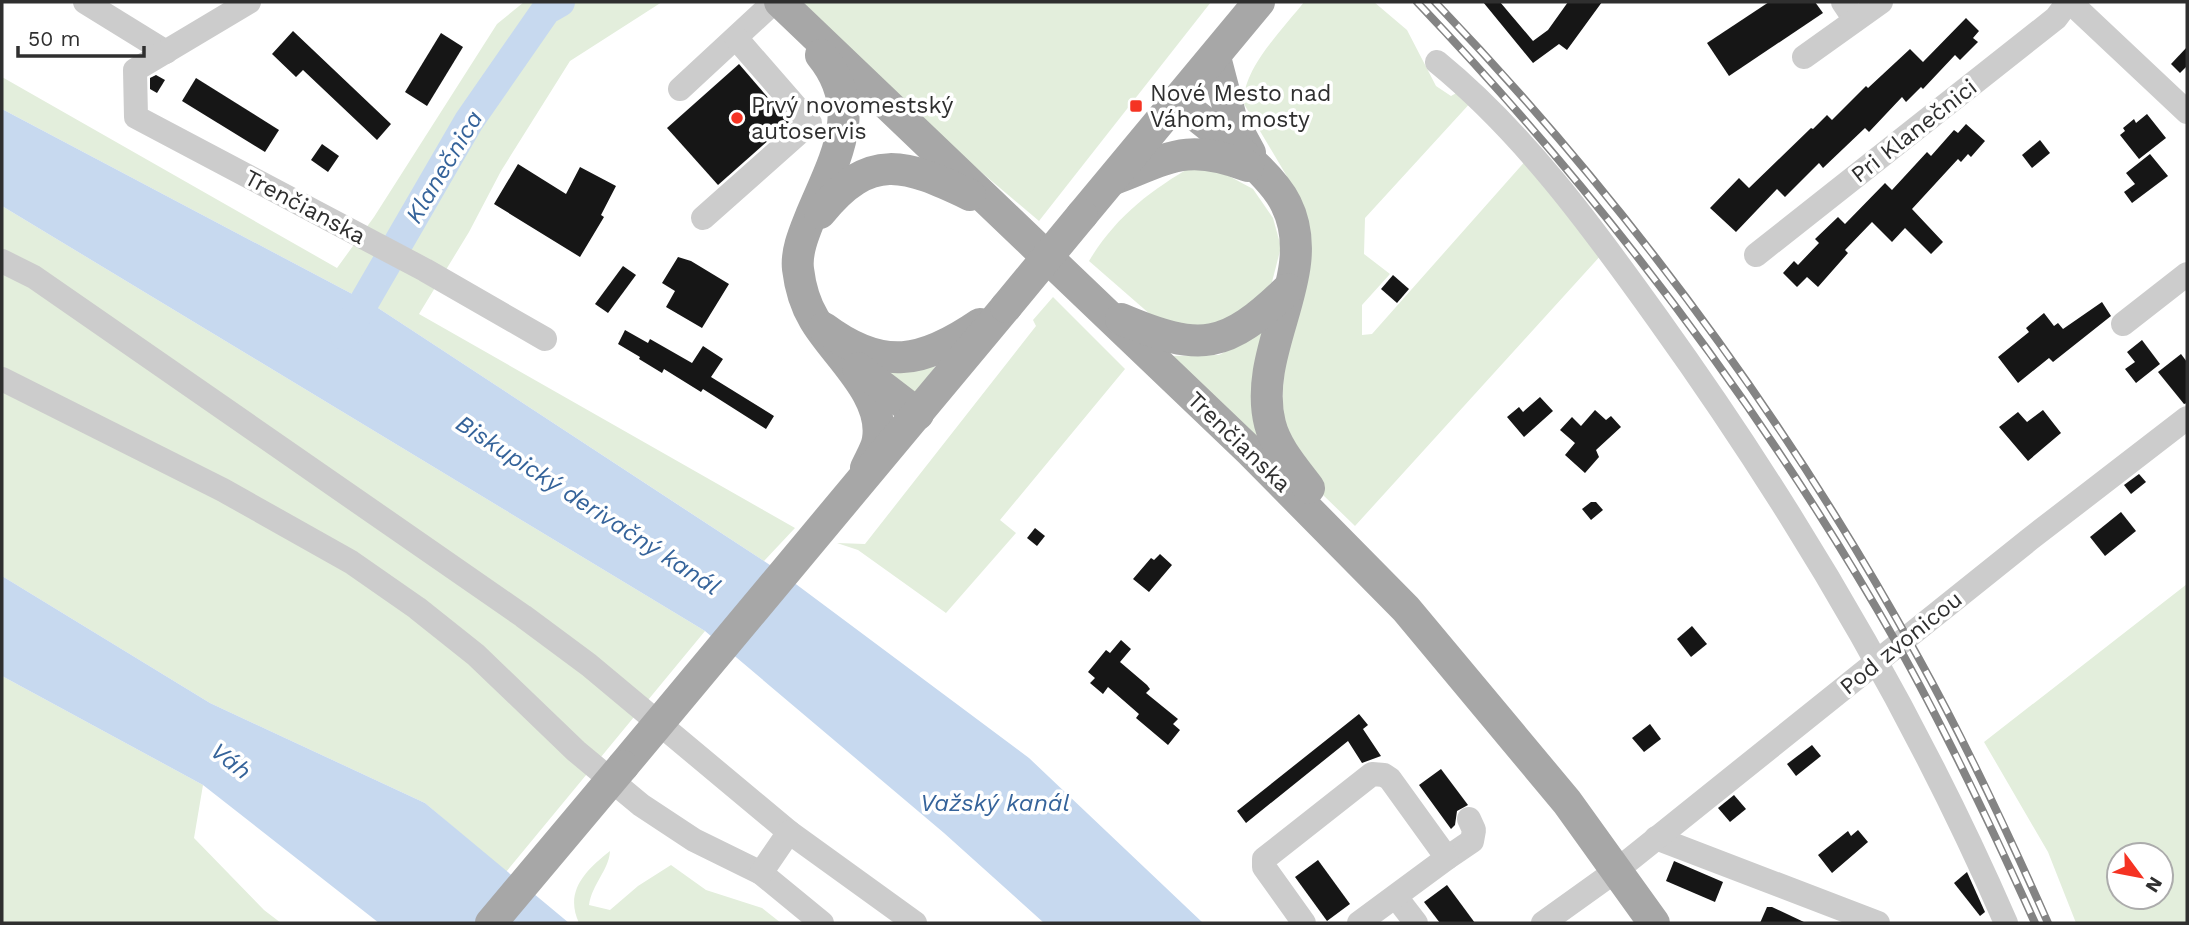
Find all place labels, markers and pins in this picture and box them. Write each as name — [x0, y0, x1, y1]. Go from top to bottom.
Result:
place label: Nové Mesto nad Váhom, mosty — [1150, 80, 1331, 133]
place label: Prvý novomestský autoservis — [751, 92, 953, 145]
marker: Nové Mesto nad Váhom, mosty — [1128, 98, 1144, 114]
marker: Prvý novomestský autoservis — [729, 110, 745, 126]

